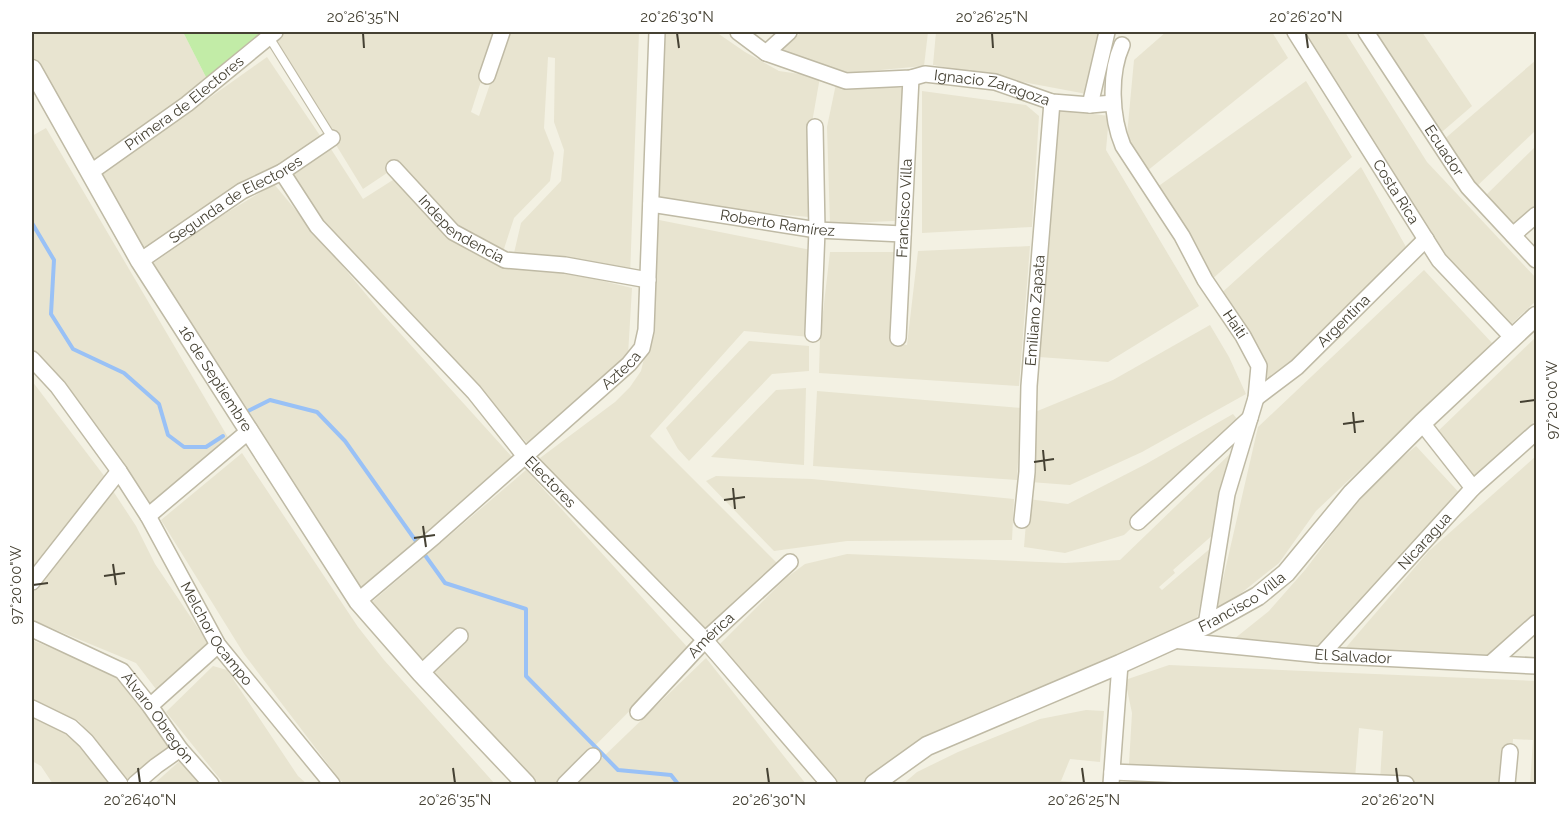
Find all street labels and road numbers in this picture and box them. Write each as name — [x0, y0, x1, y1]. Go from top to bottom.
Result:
street label: Primera de Electores — [121, 52, 248, 154]
street label: Ignacio Zaragoza — [933, 66, 1052, 110]
street label: Ecuador — [1421, 122, 1468, 180]
street label: Segunda de Electores — [166, 152, 306, 247]
street label: Costa Rica — [1369, 156, 1423, 227]
street label: Francisco Villa — [893, 158, 916, 258]
street label: Independencia — [414, 191, 507, 267]
street label: Roberto Ramírez — [719, 206, 835, 240]
street label: Emiliano Zapata — [1022, 254, 1049, 367]
street label: Argentina — [1313, 291, 1374, 351]
street label: Haití — [1219, 306, 1251, 343]
street label: 16 de Septiembre — [175, 322, 256, 435]
street label: Azteca — [598, 348, 645, 393]
street label: Electores — [521, 452, 580, 512]
street label: Nicaragua — [1394, 509, 1455, 573]
street label: Francisco Villa — [1196, 568, 1289, 636]
street label: Melchor Ocampo — [176, 579, 257, 689]
street label: América — [684, 609, 738, 662]
street label: El Salvador — [1314, 645, 1393, 668]
street label: Álvaro Obregón — [118, 669, 197, 767]

